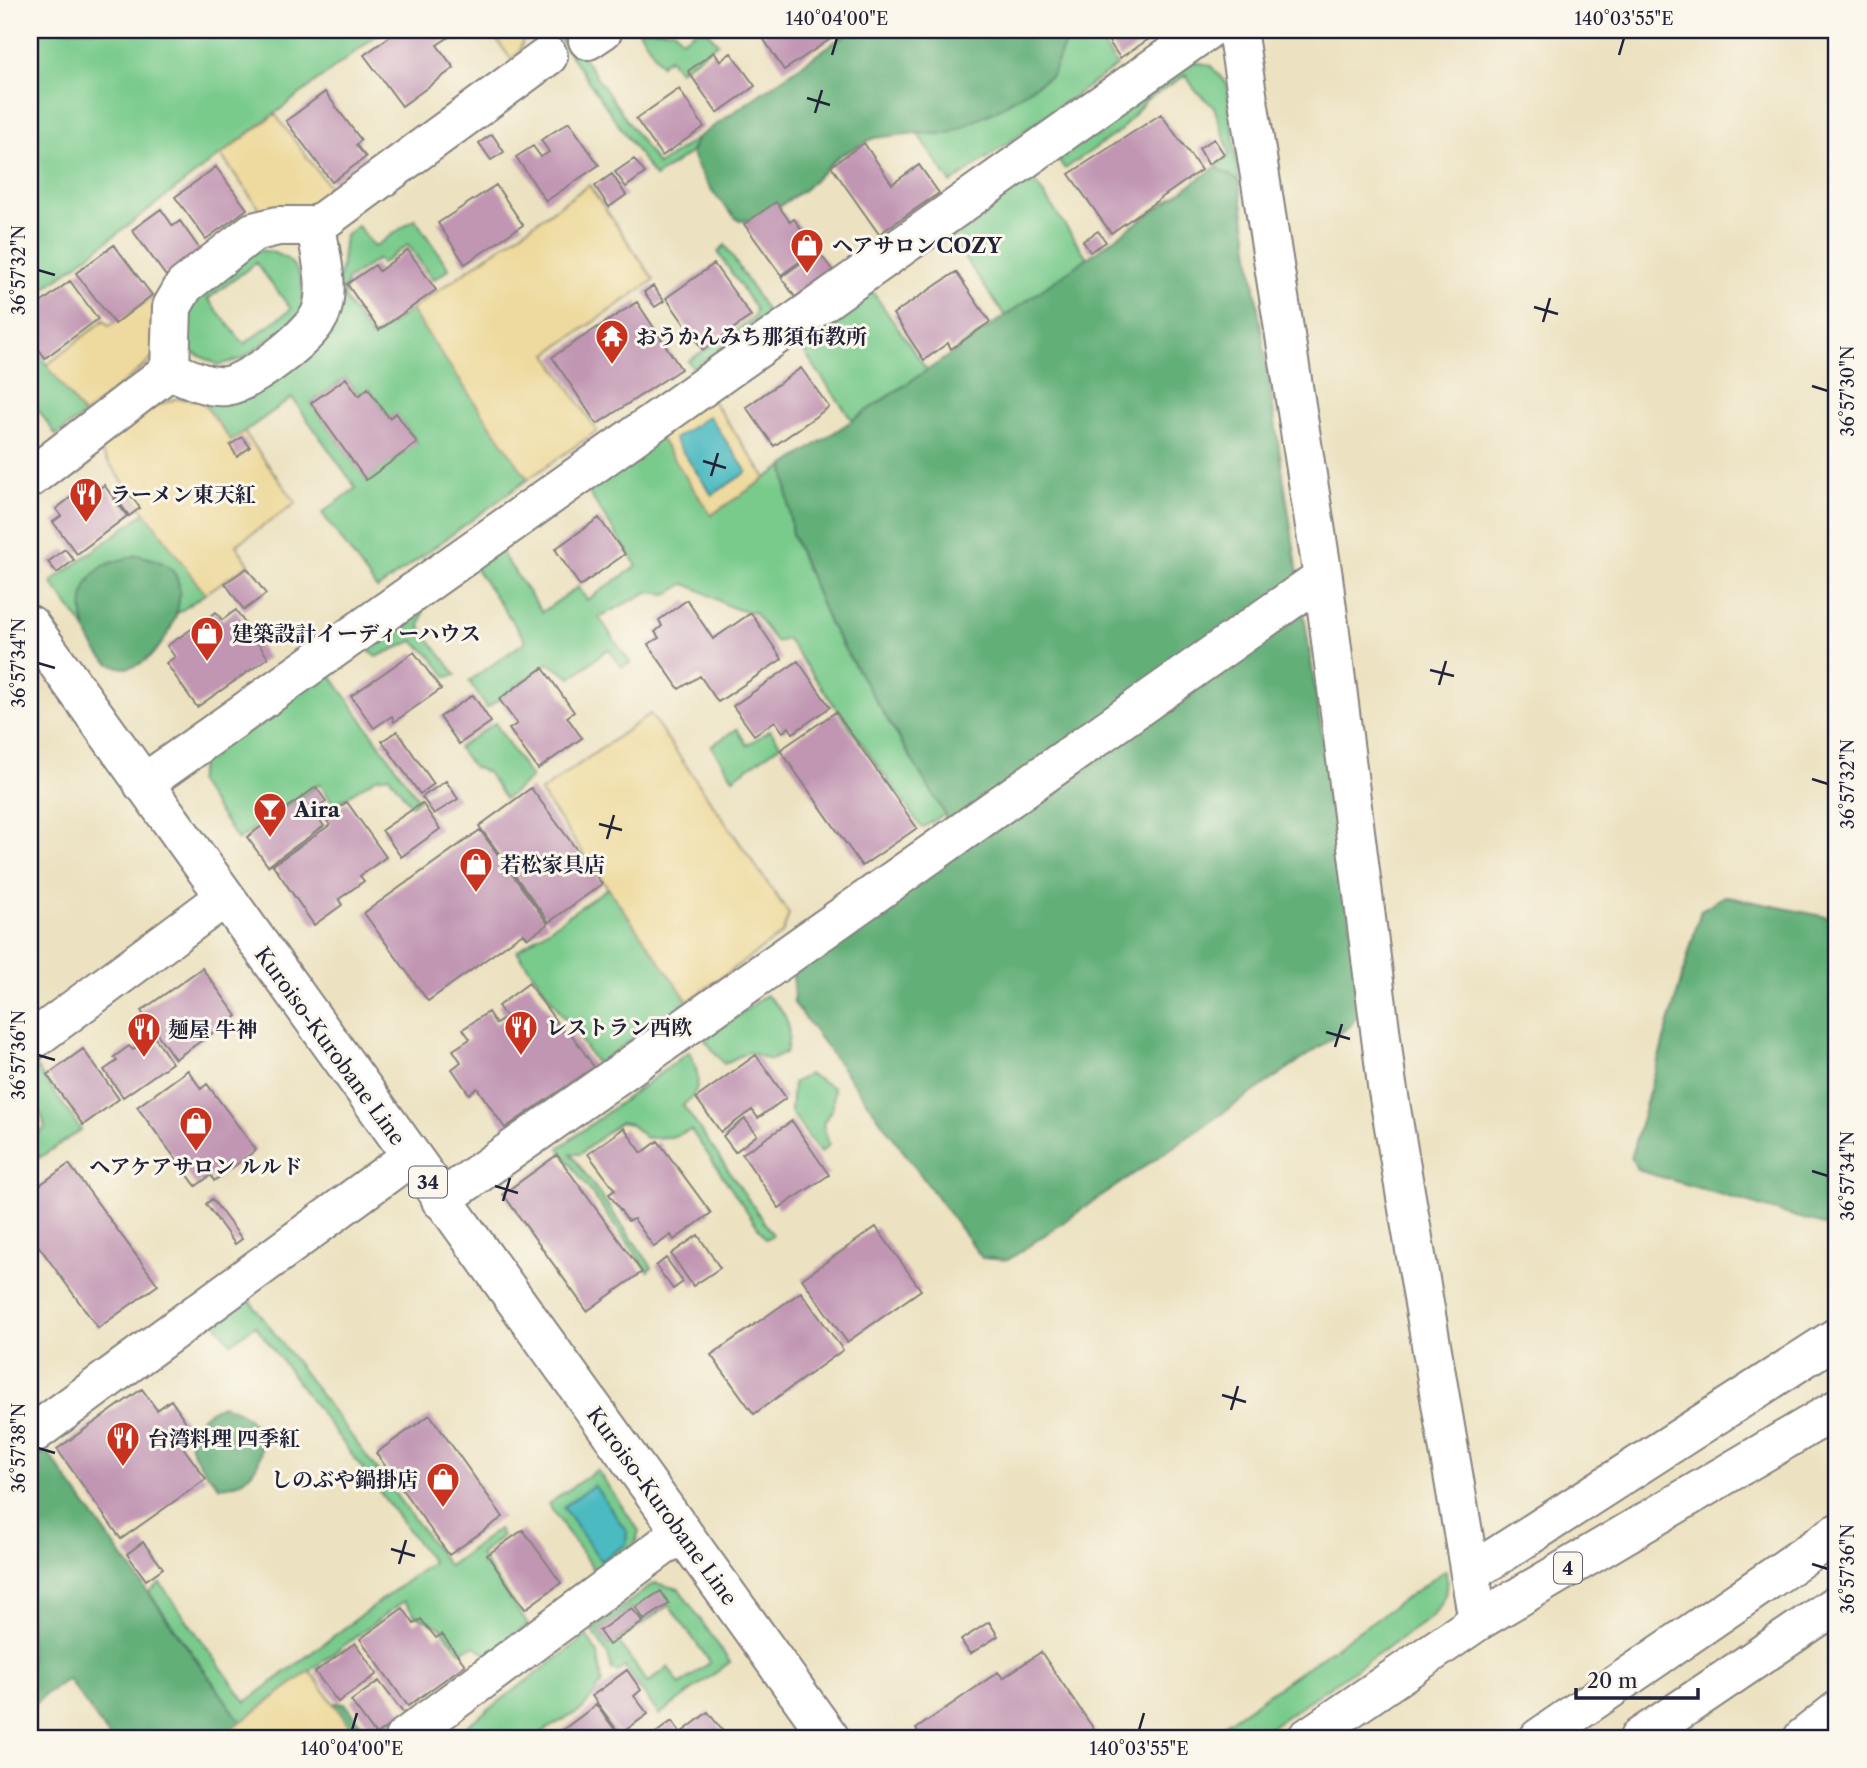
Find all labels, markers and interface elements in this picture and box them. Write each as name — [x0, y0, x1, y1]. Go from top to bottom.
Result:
text: 140°04'00"E — [786, 8, 888, 30]
text: 140°03'55"E — [1574, 8, 1674, 30]
text: 36°57'32"N — [8, 225, 30, 315]
shop icon: ヘアサロンCOZY — [788, 226, 826, 275]
place label: ヘアサロンCOZY — [832, 233, 1002, 258]
temple icon: おうかんみち那須布教所 — [593, 317, 631, 366]
place label: おうかんみち那須布教所 — [636, 324, 867, 349]
text: 36°57'30"N — [1837, 345, 1859, 437]
restaurant icon: ラーメン東天紅 — [67, 475, 105, 524]
place label: ラーメン東天紅 — [110, 482, 256, 507]
shop icon: 建築設計イーディーハウス — [188, 614, 226, 663]
text: 36°57'34"N — [8, 618, 30, 708]
place label: 建築設計イーディーハウス — [232, 621, 481, 646]
text: 36°57'32"N — [1837, 739, 1859, 829]
bar icon: Aira — [251, 790, 289, 839]
place label: Aira — [293, 797, 341, 822]
shop icon: 若松家具店 — [457, 845, 495, 894]
place label: 若松家具店 — [500, 852, 605, 877]
street label: Kuroiso-Kurobane Line — [250, 942, 410, 1150]
restaurant icon: レストラン西欧 — [502, 1008, 540, 1057]
text: 36°57'36"N — [8, 1010, 30, 1100]
restaurant icon: 麺屋 牛神 — [125, 1010, 163, 1059]
place label: レストラン西欧 — [546, 1015, 692, 1040]
place label: 麺屋 牛神 — [168, 1017, 257, 1042]
shop icon: ヘアケアサロン ルルド — [177, 1104, 215, 1153]
text: 36°57'34"N — [1837, 1131, 1859, 1221]
place label: ヘアケアサロン ルルド — [89, 1154, 303, 1179]
road number: 34 — [409, 1166, 447, 1198]
street label: Kuroiso-Kurobane Line — [582, 1402, 742, 1610]
text: 36°57'38"N — [8, 1403, 30, 1493]
restaurant icon: 台湾料理 四季紅 — [104, 1419, 142, 1468]
place label: 台湾料理 四季紅 — [148, 1426, 300, 1451]
shop icon: しのぶや鍋掛店 — [424, 1460, 462, 1509]
place label: しのぶや鍋掛店 — [271, 1467, 418, 1492]
text: 36°57'36"N — [1837, 1524, 1859, 1614]
road number: 4 — [1554, 1552, 1582, 1584]
scale bar — [1576, 1656, 1699, 1700]
text: 20 m — [1587, 1668, 1638, 1693]
text: 140°04'00"E — [301, 1738, 403, 1760]
text: 140°03'55"E — [1089, 1738, 1189, 1760]

